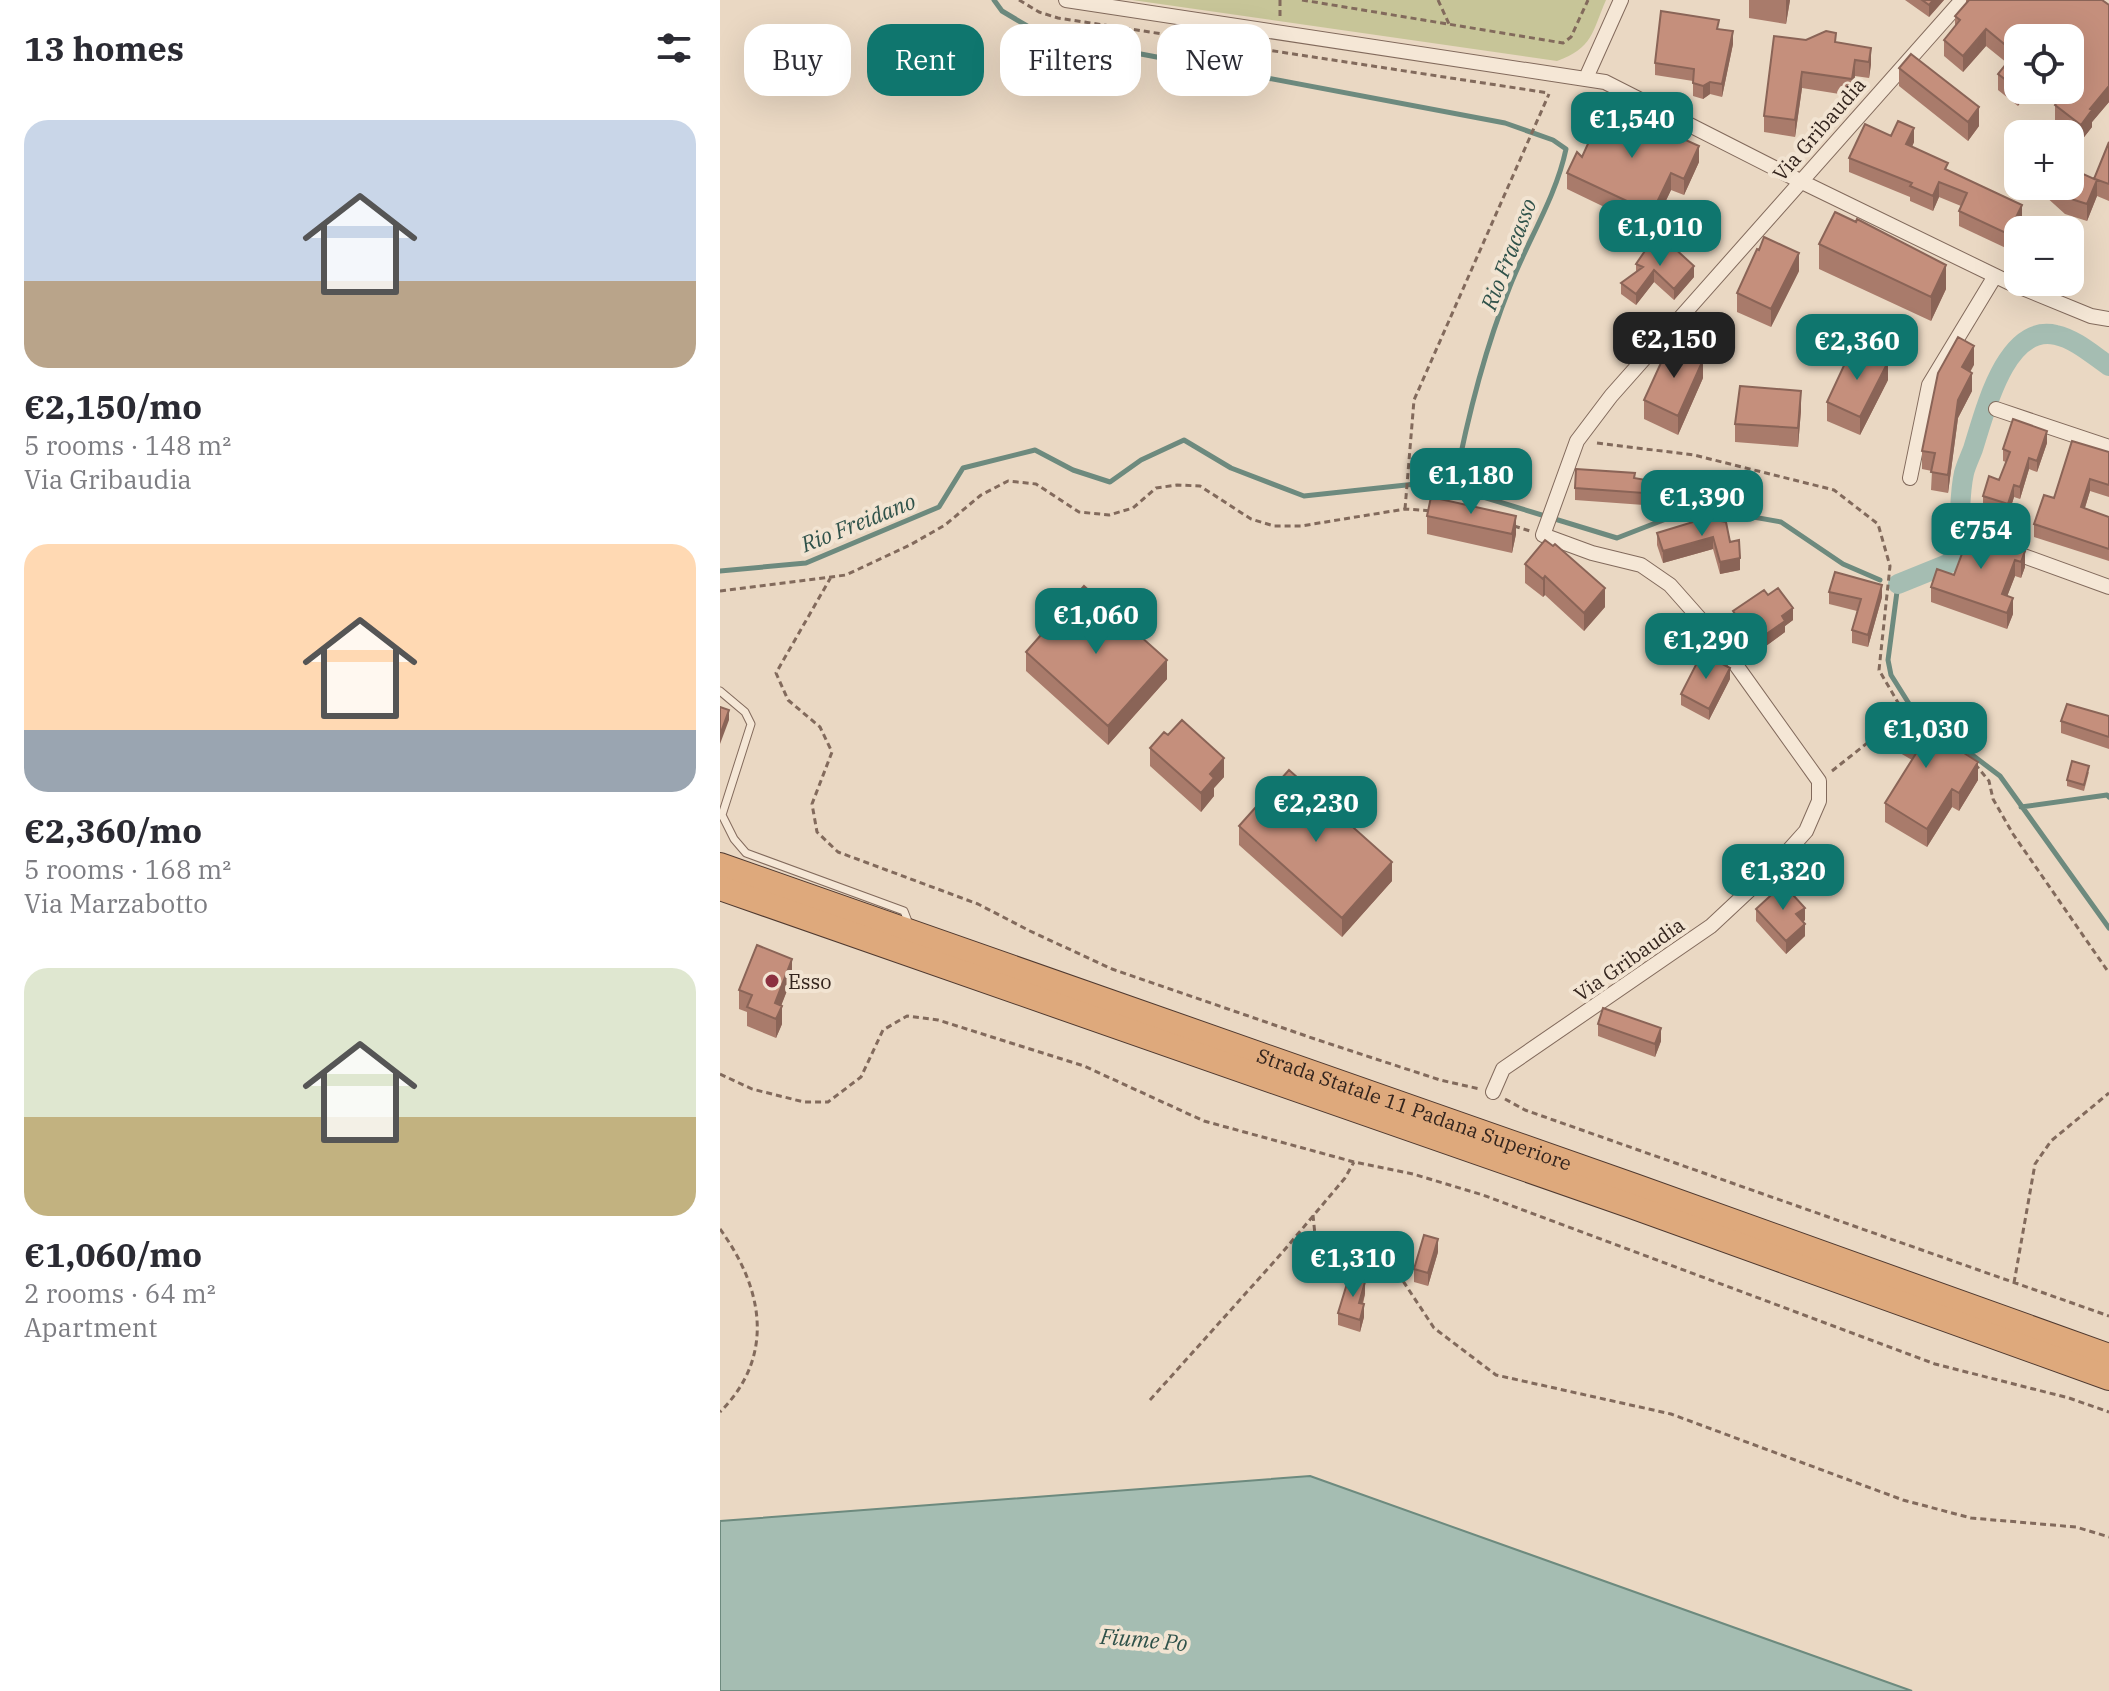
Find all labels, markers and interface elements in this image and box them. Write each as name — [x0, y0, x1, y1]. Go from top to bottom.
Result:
chip: Buy — [744, 24, 851, 96]
chip: Rent — [867, 24, 984, 96]
chip: Filters — [1000, 24, 1141, 96]
chip: New — [1157, 24, 1271, 96]
map controls — [2004, 24, 2084, 296]
button: locate — [2004, 24, 2084, 104]
text: 13 homes — [24, 26, 184, 70]
icon: filters — [652, 26, 696, 70]
street label: Via Gribaudia — [1766, 71, 1872, 187]
pin: €1,540 — [1567, 92, 1697, 160]
text: €1,540 — [1589, 101, 1675, 135]
button: + — [2004, 120, 2084, 200]
icon: home — [288, 172, 432, 316]
water label: Rio Fracasso — [1473, 194, 1543, 315]
pin: €1,010 — [1595, 200, 1725, 268]
text: €1,010 — [1617, 209, 1703, 243]
button: − — [2004, 216, 2084, 296]
pin: €2,150 — [1609, 312, 1739, 380]
pin: €2,360 — [1792, 314, 1922, 382]
text: €2,150 — [1631, 321, 1717, 355]
text: €2,360 — [1814, 323, 1900, 357]
text: €2,150/mo — [24, 384, 202, 428]
text: 5 rooms · 148 m² — [24, 428, 231, 462]
pin: €1,180 — [1406, 448, 1536, 516]
text: €1,180 — [1428, 457, 1514, 491]
text: Via Gribaudia — [24, 462, 192, 496]
pin: €1,390 — [1637, 470, 1767, 538]
text: €1,390 — [1659, 479, 1745, 513]
water label: Rio Freidano — [795, 486, 920, 559]
pin: €754 — [1934, 503, 2028, 571]
text: €754 — [1950, 512, 2012, 546]
pin: €1,060 — [1031, 588, 1161, 656]
icon: home — [288, 596, 432, 740]
text: €1,060 — [1053, 597, 1139, 631]
pin: €1,290 — [1641, 613, 1771, 681]
text: €1,290 — [1663, 622, 1749, 656]
pin: €1,030 — [1861, 702, 1991, 770]
text: €1,030 — [1883, 711, 1969, 745]
pin: €2,230 — [1251, 776, 1381, 844]
text: €2,230 — [1273, 785, 1359, 819]
text: €2,360/mo — [24, 808, 202, 852]
pin: €1,320 — [1718, 844, 1848, 912]
text: 5 rooms · 168 m² — [24, 852, 231, 886]
text: €1,320 — [1740, 853, 1826, 887]
text: Via Marzabotto — [24, 886, 208, 920]
street label: Via Gribaudia — [1568, 911, 1690, 1007]
place label: Esso — [788, 968, 832, 995]
marker: Esso — [763, 972, 781, 990]
icon: home — [288, 1020, 432, 1164]
street label: Strada Statale 11 Padana Superiore — [1253, 1041, 1576, 1176]
pin: €1,310 — [1288, 1231, 1418, 1299]
text: €1,060/mo — [24, 1232, 202, 1276]
text: €1,310 — [1310, 1240, 1396, 1274]
text: 2 rooms · 64 m² — [24, 1276, 216, 1310]
text: Apartment — [24, 1310, 157, 1344]
water label: Fiume Po — [1098, 1621, 1189, 1657]

